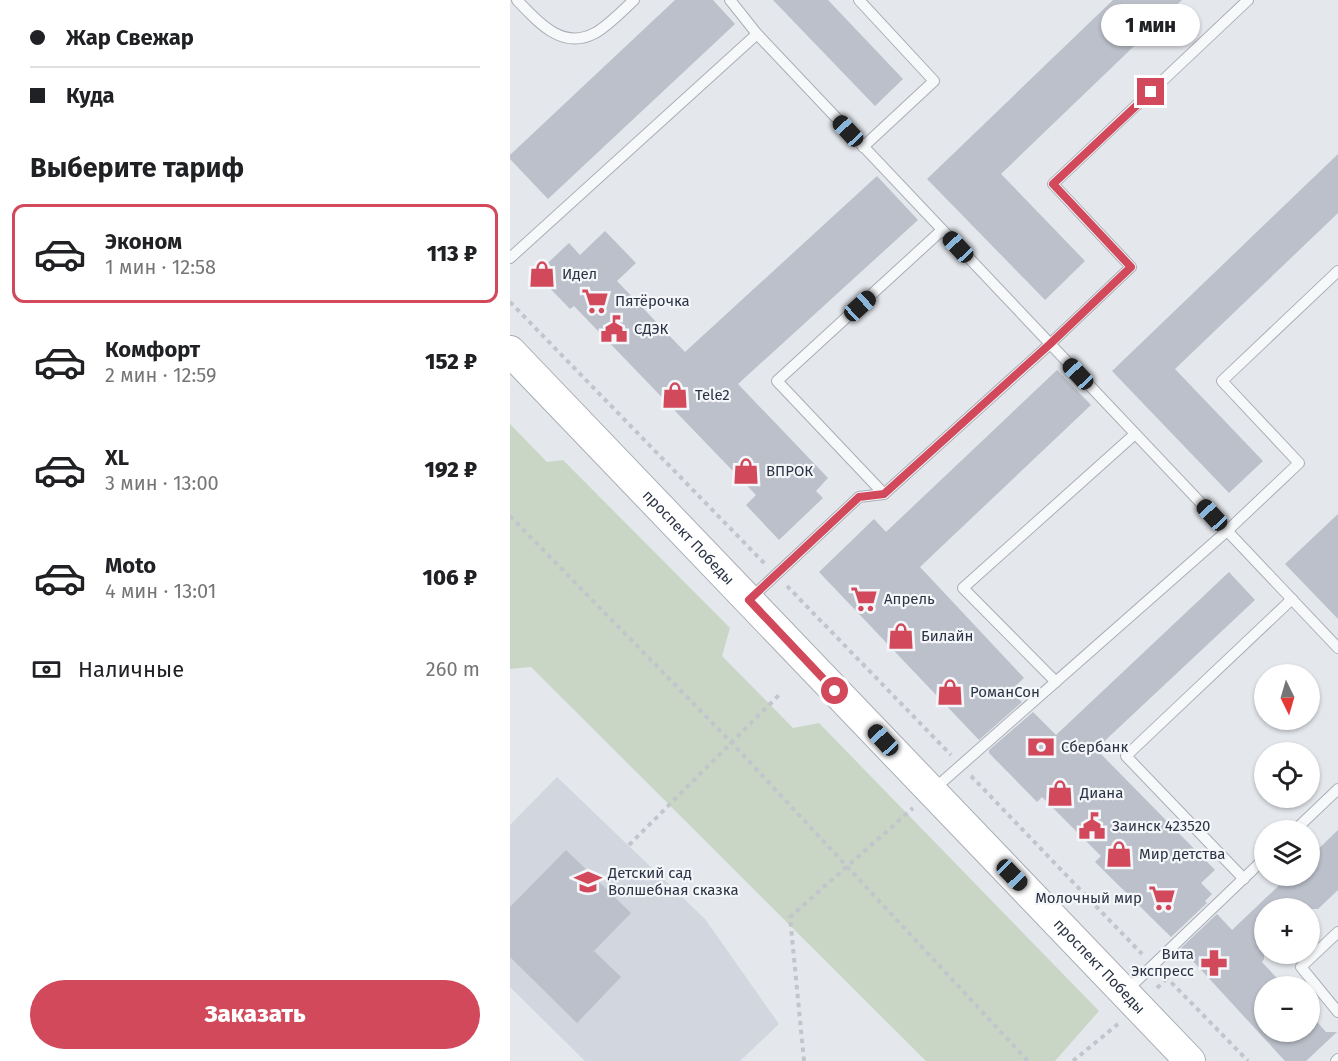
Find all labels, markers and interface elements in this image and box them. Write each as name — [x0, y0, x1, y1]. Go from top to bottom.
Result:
callout: 1 мин — [1102, 5, 1200, 47]
text: 1 мин — [1125, 13, 1176, 37]
text: Жар Свежар — [66, 24, 194, 51]
route end — [1137, 78, 1164, 105]
text: Куда — [66, 82, 115, 109]
car — [829, 112, 867, 150]
text: Выберите тариф — [30, 152, 244, 184]
icon: car — [33, 227, 87, 281]
text: Эконом — [105, 228, 182, 255]
car — [939, 228, 977, 266]
text: 113 ₽ — [427, 240, 477, 267]
text: 1 мин · 12:58 — [105, 255, 216, 279]
shop icon: Идел — [527, 259, 557, 289]
place label: Идел — [562, 265, 597, 283]
supermarket icon: Пятёрочка — [580, 286, 610, 316]
car — [841, 287, 879, 325]
place label: Пятёрочка — [615, 292, 690, 310]
public building icon: СДЭК — [599, 314, 629, 344]
place label: СДЭК — [634, 320, 669, 338]
icon: car — [33, 335, 87, 389]
text: Комфорт — [105, 336, 200, 363]
text: 152 ₽ — [425, 348, 477, 375]
car — [1059, 355, 1097, 393]
text: 2 мин · 12:59 — [105, 363, 217, 387]
shop icon: Tele2 — [660, 380, 690, 410]
place label: Tele2 — [695, 386, 730, 404]
icon: car — [33, 443, 87, 497]
text: XL — [105, 444, 129, 471]
text: 192 ₽ — [425, 456, 477, 483]
shop icon: ВПРОК — [731, 456, 761, 486]
place label: ВПРОК — [766, 462, 813, 480]
text: 3 мин · 13:00 — [105, 471, 219, 495]
street label: проспект Победы — [639, 486, 738, 588]
car — [1193, 496, 1231, 534]
icon: car — [33, 551, 87, 605]
text: Moto — [105, 552, 156, 579]
text: 106 ₽ — [423, 564, 477, 591]
text: 4 мин · 13:01 — [105, 579, 216, 603]
supermarket icon: Апрель — [849, 584, 879, 614]
place label: Апрель — [884, 590, 935, 608]
shop icon: Билайн — [886, 621, 916, 651]
place label: Билайн — [921, 627, 973, 645]
icon: cash — [30, 653, 63, 686]
text: Наличные — [78, 656, 184, 683]
text: 260 m — [426, 657, 480, 681]
north arrow — [1254, 664, 1320, 730]
map controls — [1254, 664, 1320, 1042]
route start — [821, 677, 848, 704]
shop icon: РоманСон — [935, 677, 965, 707]
place label: РоманСон — [970, 683, 1040, 701]
car — [864, 721, 902, 759]
bank icon: Сбербанк — [1026, 732, 1056, 762]
place label: Сбербанк — [1061, 738, 1129, 756]
button: locate — [1254, 742, 1320, 808]
shop icon: Диана — [1045, 778, 1075, 808]
place label: Диана — [1079, 784, 1123, 802]
public building icon: Заинск 423520 — [1077, 811, 1107, 841]
place label: Заинск 423520 — [1112, 817, 1210, 835]
button: layers — [1254, 820, 1320, 886]
shop icon: Мир детства — [1104, 839, 1134, 869]
place label: Мир детства — [1139, 845, 1226, 863]
car — [993, 856, 1031, 894]
place label: Детский сад Волшебная сказка — [607, 864, 739, 899]
school or university icon: Детский сад Волшебная сказка — [573, 867, 603, 897]
supermarket icon: Молочный мир — [1147, 883, 1177, 913]
place label: Молочный мир — [1035, 889, 1142, 907]
button: + — [1254, 898, 1320, 964]
street label: проспект Победы — [1050, 915, 1149, 1017]
place label: Вита Экспресс — [1131, 945, 1194, 980]
pharmacy icon: Вита Экспресс — [1199, 948, 1229, 978]
button: − — [1254, 976, 1320, 1042]
button: Заказать — [30, 980, 480, 1049]

